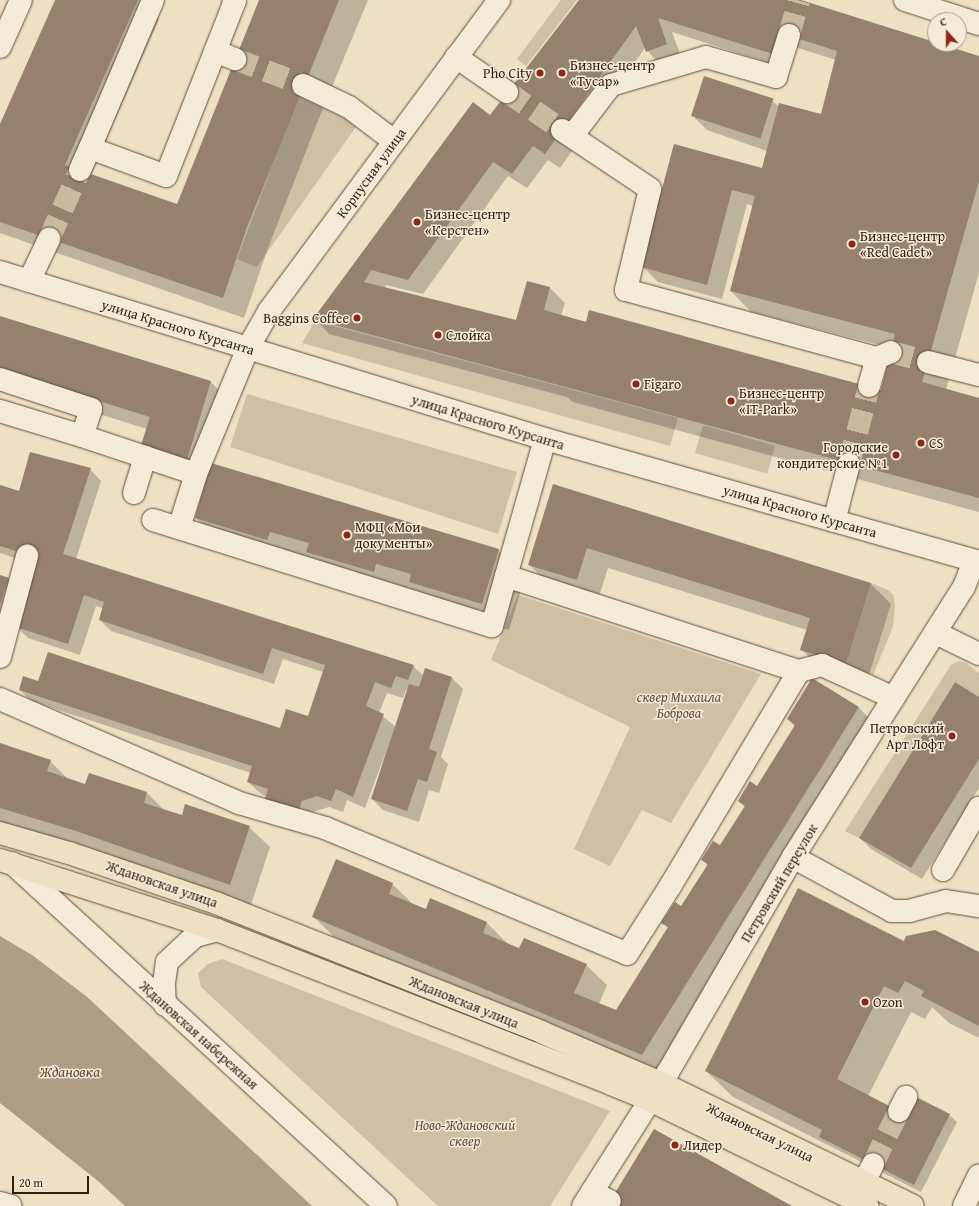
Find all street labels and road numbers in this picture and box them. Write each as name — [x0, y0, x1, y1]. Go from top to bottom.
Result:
street label: Корпусная улица — [333, 125, 409, 221]
street label: улица Красного Курсанта — [100, 296, 256, 358]
street label: улица Красного Курсанта — [410, 391, 566, 453]
street label: улица Красного Курсанта — [721, 481, 879, 541]
street label: Петровский переулок — [737, 821, 821, 945]
street label: Ждановская улица — [104, 857, 220, 911]
street label: Ждановская улица — [407, 972, 521, 1032]
street label: Ждановская набережная — [136, 977, 262, 1093]
street label: Ждановская улица — [704, 1099, 816, 1165]

